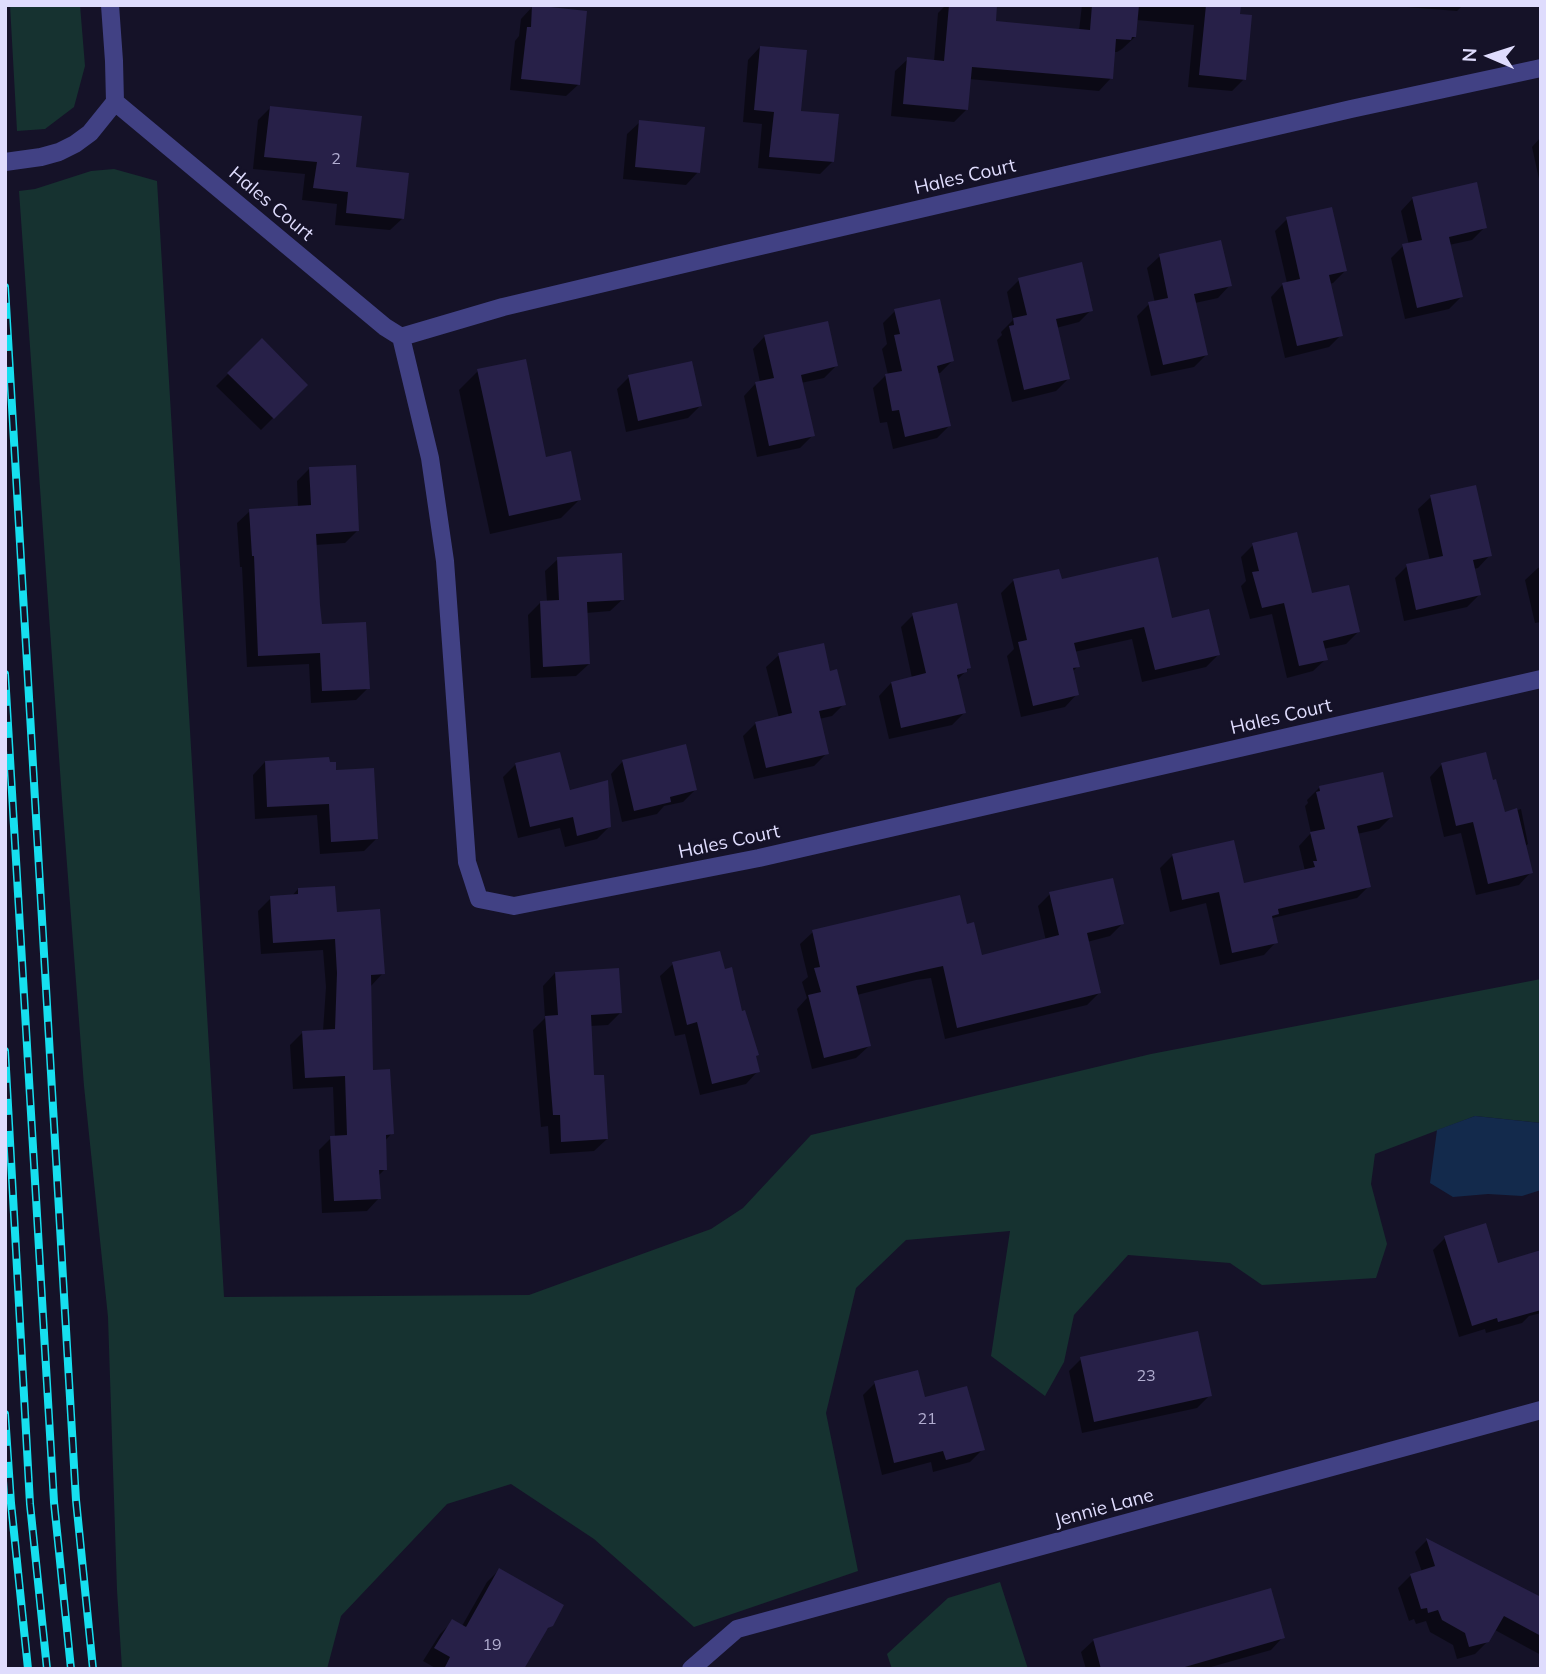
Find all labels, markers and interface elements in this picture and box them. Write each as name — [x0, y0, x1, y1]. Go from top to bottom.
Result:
north arrow — [1455, 21, 1525, 91]
text: N — [1457, 47, 1481, 63]
house number: 2 — [331, 149, 341, 169]
street label: Hales Court — [912, 154, 1018, 200]
street label: Hales Court — [224, 162, 318, 246]
street label: Hales Court — [1228, 694, 1334, 740]
street label: Hales Court — [676, 820, 782, 864]
house number: 23 — [1136, 1366, 1156, 1386]
house number: 21 — [917, 1409, 937, 1429]
street label: Jennie Lane — [1052, 1484, 1156, 1532]
house number: 19 — [482, 1635, 502, 1655]

